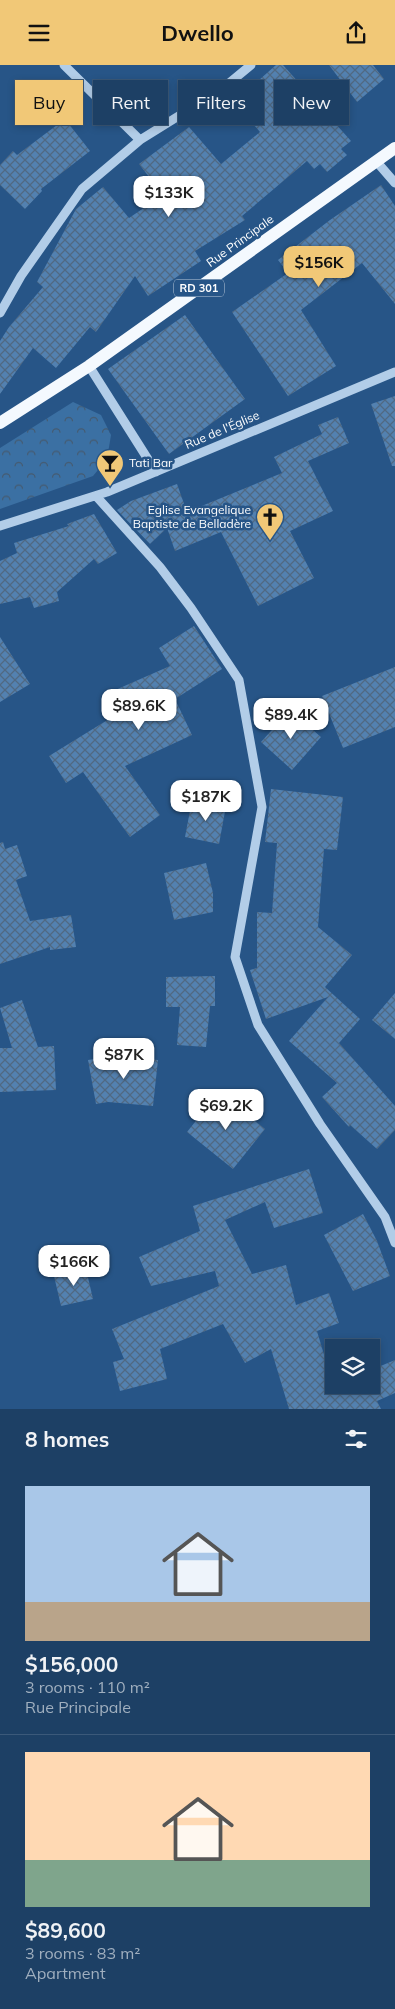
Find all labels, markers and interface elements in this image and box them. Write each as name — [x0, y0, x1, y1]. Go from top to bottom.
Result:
icon: menu — [25, 19, 53, 47]
text: Dwello — [161, 19, 234, 47]
icon: share — [342, 19, 370, 47]
chip: Buy — [15, 80, 83, 125]
chip: Rent — [93, 80, 168, 125]
chip: Filters — [178, 80, 264, 125]
chip: New — [274, 80, 349, 125]
pin: $133K — [134, 175, 204, 218]
text: $133K — [144, 182, 194, 202]
street label: Rue Principale — [203, 211, 276, 270]
pin: $156K — [284, 245, 354, 288]
text: $156K — [294, 252, 344, 272]
road number: RD 301 — [174, 279, 224, 297]
street label: Rue de l'Église — [182, 407, 261, 452]
bar icon: Tati Bar — [95, 448, 125, 487]
place label: Tati Bar — [129, 455, 173, 470]
place label: Eglise Evangelique Baptiste de Belladère — [133, 502, 251, 531]
church icon: Eglise Evangelique Baptiste de Belladère — [255, 502, 285, 541]
pin: $89.6K — [98, 689, 180, 731]
text: $89.6K — [112, 695, 166, 715]
pin: $89.4K — [250, 697, 332, 740]
text: $89.4K — [264, 704, 318, 724]
pin: $187K — [171, 779, 241, 822]
text: $187K — [181, 786, 231, 806]
pin: $87K — [94, 1037, 154, 1080]
text: $87K — [104, 1044, 144, 1064]
pin: $69.2K — [185, 1089, 267, 1131]
text: $69.2K — [199, 1095, 253, 1115]
pin: $166K — [39, 1245, 109, 1287]
text: $166K — [49, 1251, 99, 1271]
map controls — [325, 1339, 380, 1394]
button: layers — [325, 1339, 380, 1394]
icon: filters — [342, 1425, 370, 1453]
text: 8 homes — [25, 1426, 109, 1452]
icon: home — [153, 1519, 243, 1609]
text: $156,000 — [25, 1651, 118, 1677]
text: 3 rooms · 110 m² — [25, 1677, 150, 1697]
text: Rue Principale — [25, 1697, 131, 1717]
icon: home — [153, 1784, 243, 1874]
text: $89,600 — [25, 1917, 106, 1943]
text: 3 rooms · 83 m² — [25, 1943, 140, 1963]
text: Apartment — [25, 1963, 106, 1983]

